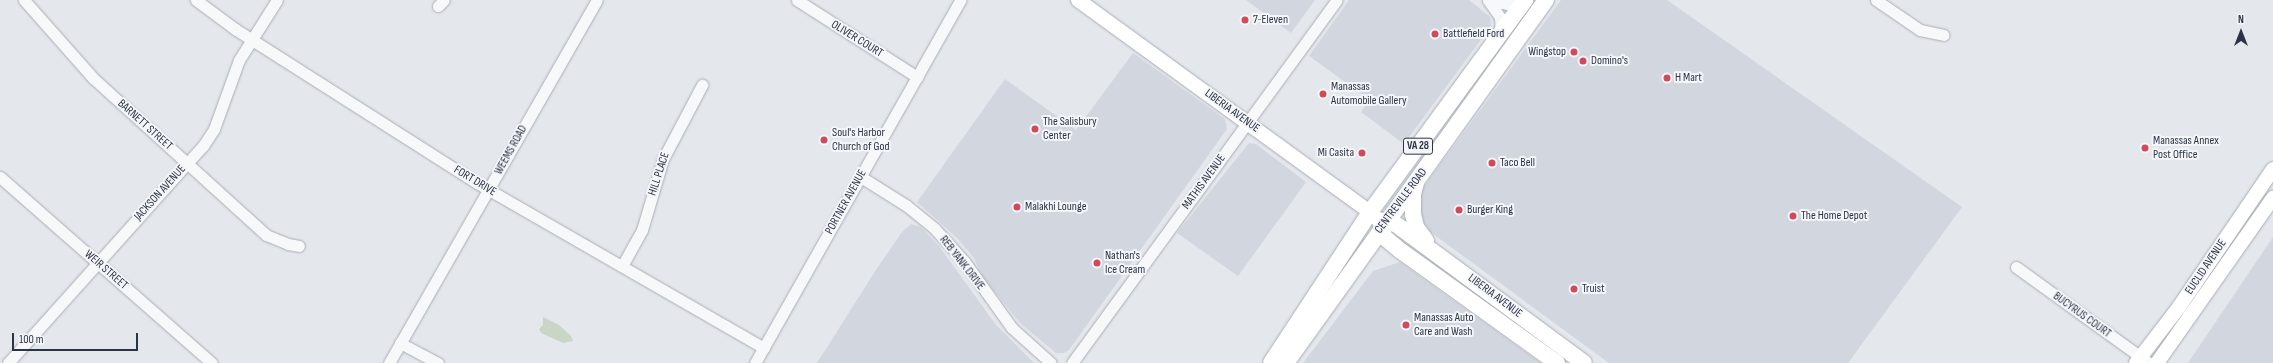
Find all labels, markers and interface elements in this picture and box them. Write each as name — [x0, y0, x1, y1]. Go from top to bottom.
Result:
north arrow — [2221, 12, 2261, 52]
place label: 7-Eleven — [1253, 13, 1288, 27]
text: N — [2238, 13, 2244, 26]
marker: 7-Eleven — [1240, 15, 1250, 25]
street label: OLIVER COURT — [828, 17, 886, 61]
place label: Battlefield Ford — [1443, 27, 1504, 41]
marker: Battlefield Ford — [1430, 29, 1440, 39]
place label: Wingstop — [1528, 45, 1566, 59]
marker: Wingstop — [1569, 47, 1579, 57]
place label: Domino's — [1591, 54, 1628, 68]
marker: Domino's — [1578, 56, 1588, 66]
place label: H Mart — [1675, 71, 1702, 85]
marker: H Mart — [1662, 73, 1672, 83]
place label: Manassas Automobile Gallery — [1331, 80, 1407, 108]
street label: LIBERIA AVENUE — [1202, 86, 1262, 136]
marker: Manassas Automobile Gallery — [1318, 89, 1328, 99]
street label: BARNETT STREET — [115, 97, 175, 153]
place label: The Salisbury Center — [1043, 115, 1097, 143]
street label: WEEMS ROAD — [492, 123, 530, 177]
marker: The Salisbury Center — [1030, 124, 1040, 134]
place label: Soul's Harbor Church of God — [832, 126, 889, 154]
place label: Manassas Annex Post Office — [2153, 134, 2219, 162]
marker: Soul's Harbor Church of God — [819, 135, 829, 145]
road number: VA 28 — [1403, 137, 1433, 155]
marker: Manassas Annex Post Office — [2140, 143, 2150, 153]
place label: Mi Casita — [1318, 146, 1354, 160]
marker: Mi Casita — [1357, 148, 1367, 158]
street label: HILL PLACE — [645, 151, 673, 197]
street label: MATHIS AVENUE — [1179, 152, 1229, 212]
place label: Taco Bell — [1500, 156, 1535, 170]
marker: Taco Bell — [1487, 158, 1497, 168]
street label: JACKSON AVENUE — [131, 162, 189, 224]
street label: FORT DRIVE — [451, 163, 499, 199]
street label: CENTREVILLE ROAD — [1372, 165, 1430, 237]
street label: PORTNER AVENUE — [822, 167, 870, 237]
place label: Malakhi Lounge — [1025, 200, 1086, 214]
marker: Malakhi Lounge — [1012, 202, 1022, 212]
place label: Burger King — [1467, 203, 1513, 217]
marker: Burger King — [1454, 205, 1464, 215]
place label: The Home Depot — [1801, 209, 1867, 223]
marker: The Home Depot — [1788, 211, 1798, 221]
street label: REB YANK DRIVE — [936, 233, 988, 293]
street label: EUCLID AVENUE — [2182, 237, 2230, 297]
street label: WEIR STREET — [81, 247, 131, 293]
place label: Nathan's Ice Cream — [1105, 249, 1145, 277]
marker: Nathan's Ice Cream — [1092, 258, 1102, 268]
street label: LIBERIA AVENUE — [1465, 271, 1525, 321]
place label: Truist — [1582, 282, 1605, 296]
marker: Truist — [1569, 284, 1579, 294]
street label: BUCYRUS COURT — [2050, 289, 2114, 341]
place label: Manassas Auto Care and Wash — [1414, 311, 1473, 339]
marker: Manassas Auto Care and Wash — [1401, 320, 1411, 330]
scale bar — [14, 325, 140, 351]
text: 100 m — [19, 332, 44, 347]

